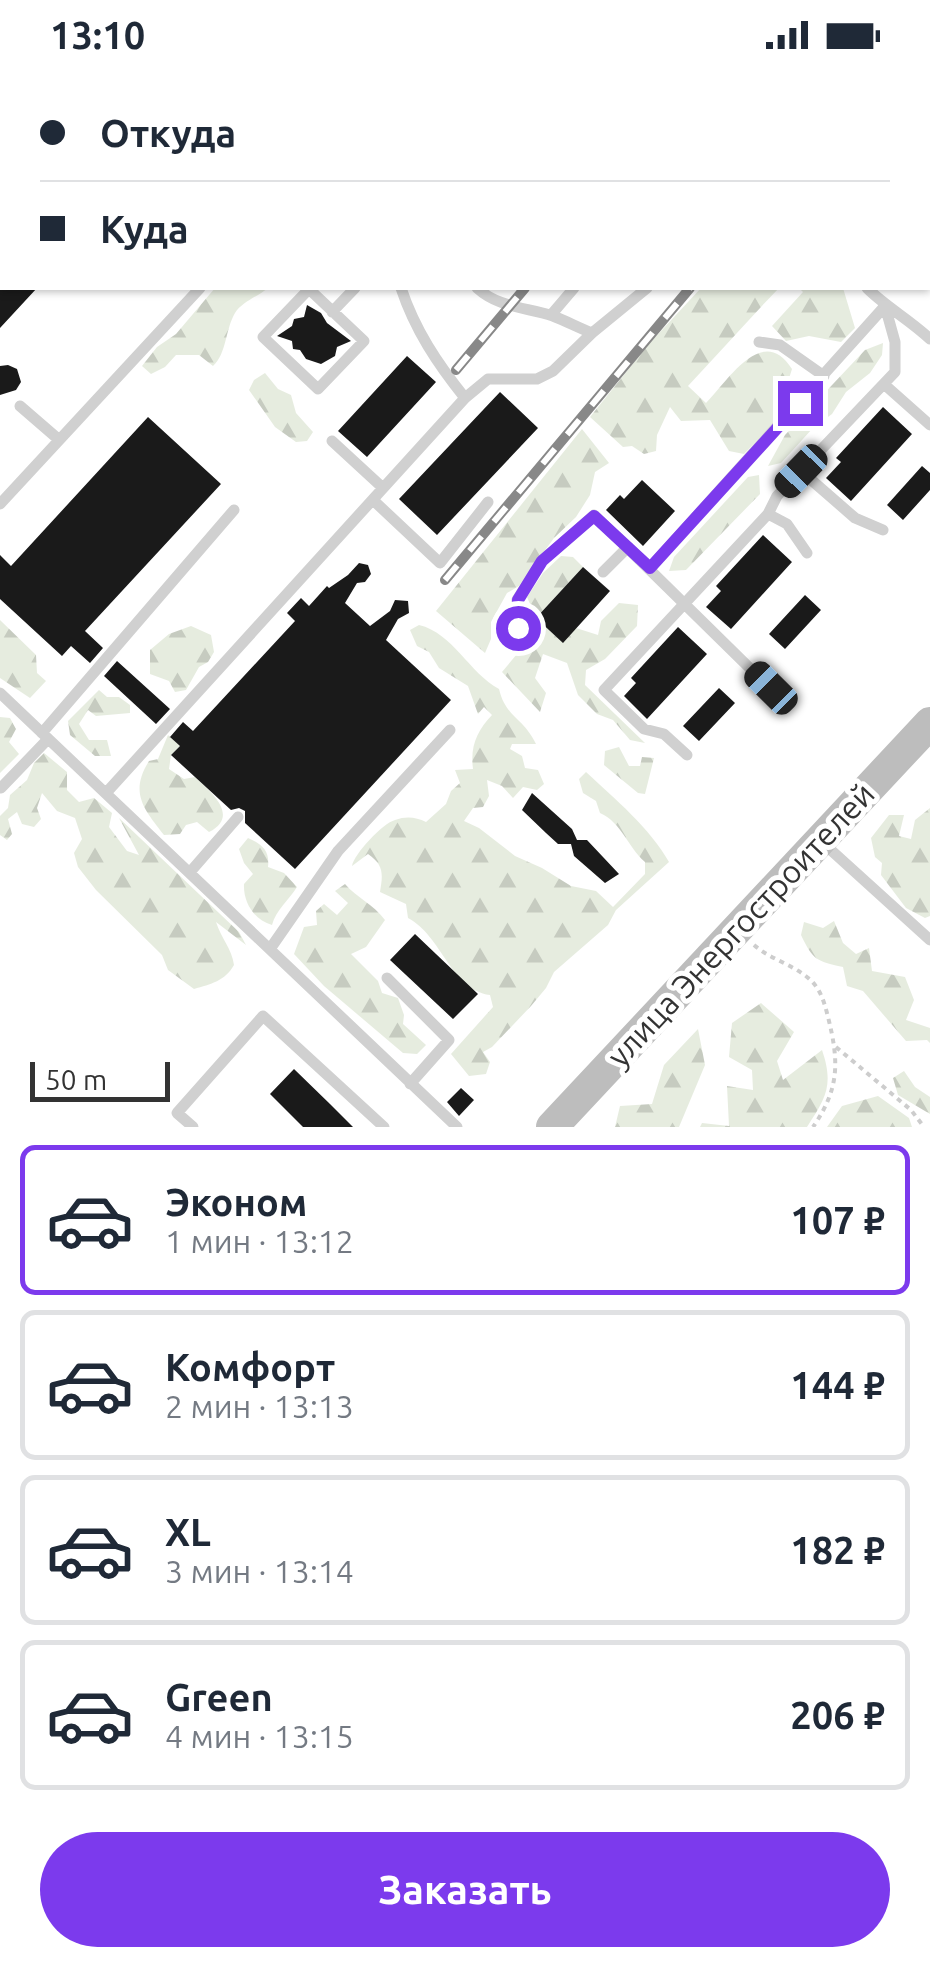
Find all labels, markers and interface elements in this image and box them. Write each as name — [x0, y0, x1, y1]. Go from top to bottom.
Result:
text: 13:10 — [50, 14, 145, 56]
text: Откуда — [100, 112, 236, 154]
text: Куда — [100, 208, 189, 250]
route end — [778, 381, 823, 426]
car — [769, 439, 833, 503]
route start — [496, 606, 541, 651]
car — [739, 656, 803, 720]
street label: улица Энергостроителей — [599, 775, 881, 1073]
scale bar — [30, 1057, 170, 1102]
text: 50 m — [45, 1064, 107, 1095]
icon: car — [45, 1175, 135, 1265]
text: Эконом — [165, 1181, 307, 1223]
text: 107 ₽ — [790, 1199, 885, 1241]
text: 1 мин · 13:12 — [165, 1223, 354, 1259]
icon: car — [45, 1340, 135, 1430]
text: Комфорт — [165, 1346, 335, 1388]
text: 144 ₽ — [790, 1364, 885, 1406]
text: 2 мин · 13:13 — [165, 1388, 354, 1424]
icon: car — [45, 1505, 135, 1595]
text: XL — [165, 1511, 211, 1553]
text: 182 ₽ — [790, 1529, 885, 1571]
text: 3 мин · 13:14 — [165, 1553, 354, 1589]
icon: car — [45, 1670, 135, 1760]
text: Green — [165, 1676, 273, 1718]
text: 206 ₽ — [790, 1694, 885, 1736]
text: 4 мин · 13:15 — [165, 1718, 354, 1754]
button: Заказать — [40, 1832, 890, 1947]

